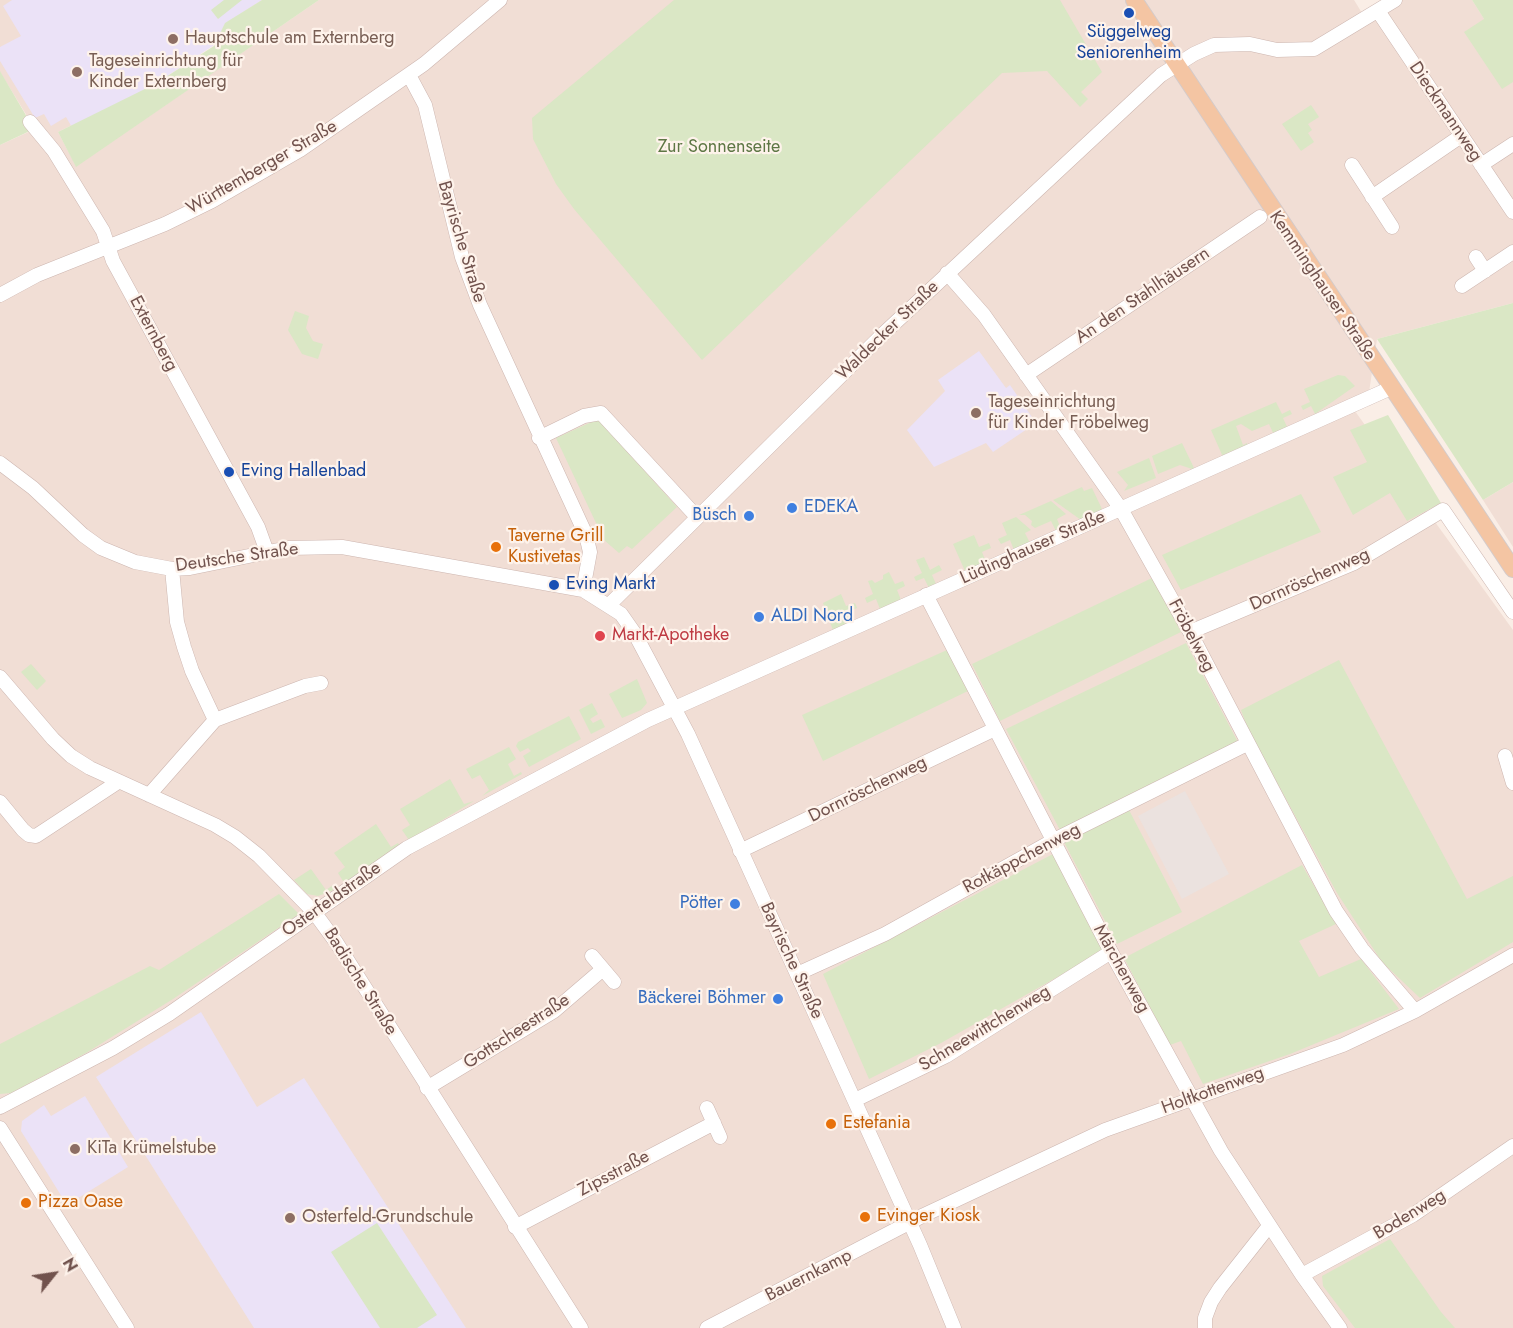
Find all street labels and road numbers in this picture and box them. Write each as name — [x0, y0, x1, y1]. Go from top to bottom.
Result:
street label: Dieckmannweg — [1404, 58, 1486, 166]
street label: Württemberger Straße — [183, 116, 341, 220]
street label: Bayrische Straße — [432, 179, 490, 305]
street label: Kemminghauser Straße — [1264, 207, 1380, 365]
street label: An den Stahlhäusern — [1072, 243, 1214, 349]
street label: Waldecker Straße — [832, 277, 944, 385]
street label: Externberg — [124, 293, 182, 375]
street label: Lüdinghauser Straße — [957, 506, 1109, 590]
street label: Deutsche Straße — [174, 539, 300, 577]
street label: Dornröschenweg — [1247, 544, 1373, 616]
street label: Fröbelweg — [1163, 596, 1219, 676]
street label: Dornröschenweg — [805, 752, 931, 828]
street label: Rotkäppchenweg — [960, 819, 1084, 899]
street label: Osterfeldstraße — [278, 858, 386, 942]
street label: Bayrische Straße — [755, 899, 827, 1023]
street label: Märchenweg — [1088, 921, 1154, 1017]
street label: Badische Straße — [318, 925, 402, 1039]
street label: Schneewittchenweg — [915, 981, 1055, 1077]
street label: Gottscheestraße — [460, 990, 574, 1074]
street label: Holtkottenweg — [1159, 1062, 1267, 1120]
street label: Zipsstraße — [575, 1146, 653, 1202]
street label: Bodenweg — [1370, 1185, 1450, 1245]
street label: Bauernkamp — [762, 1245, 856, 1307]

